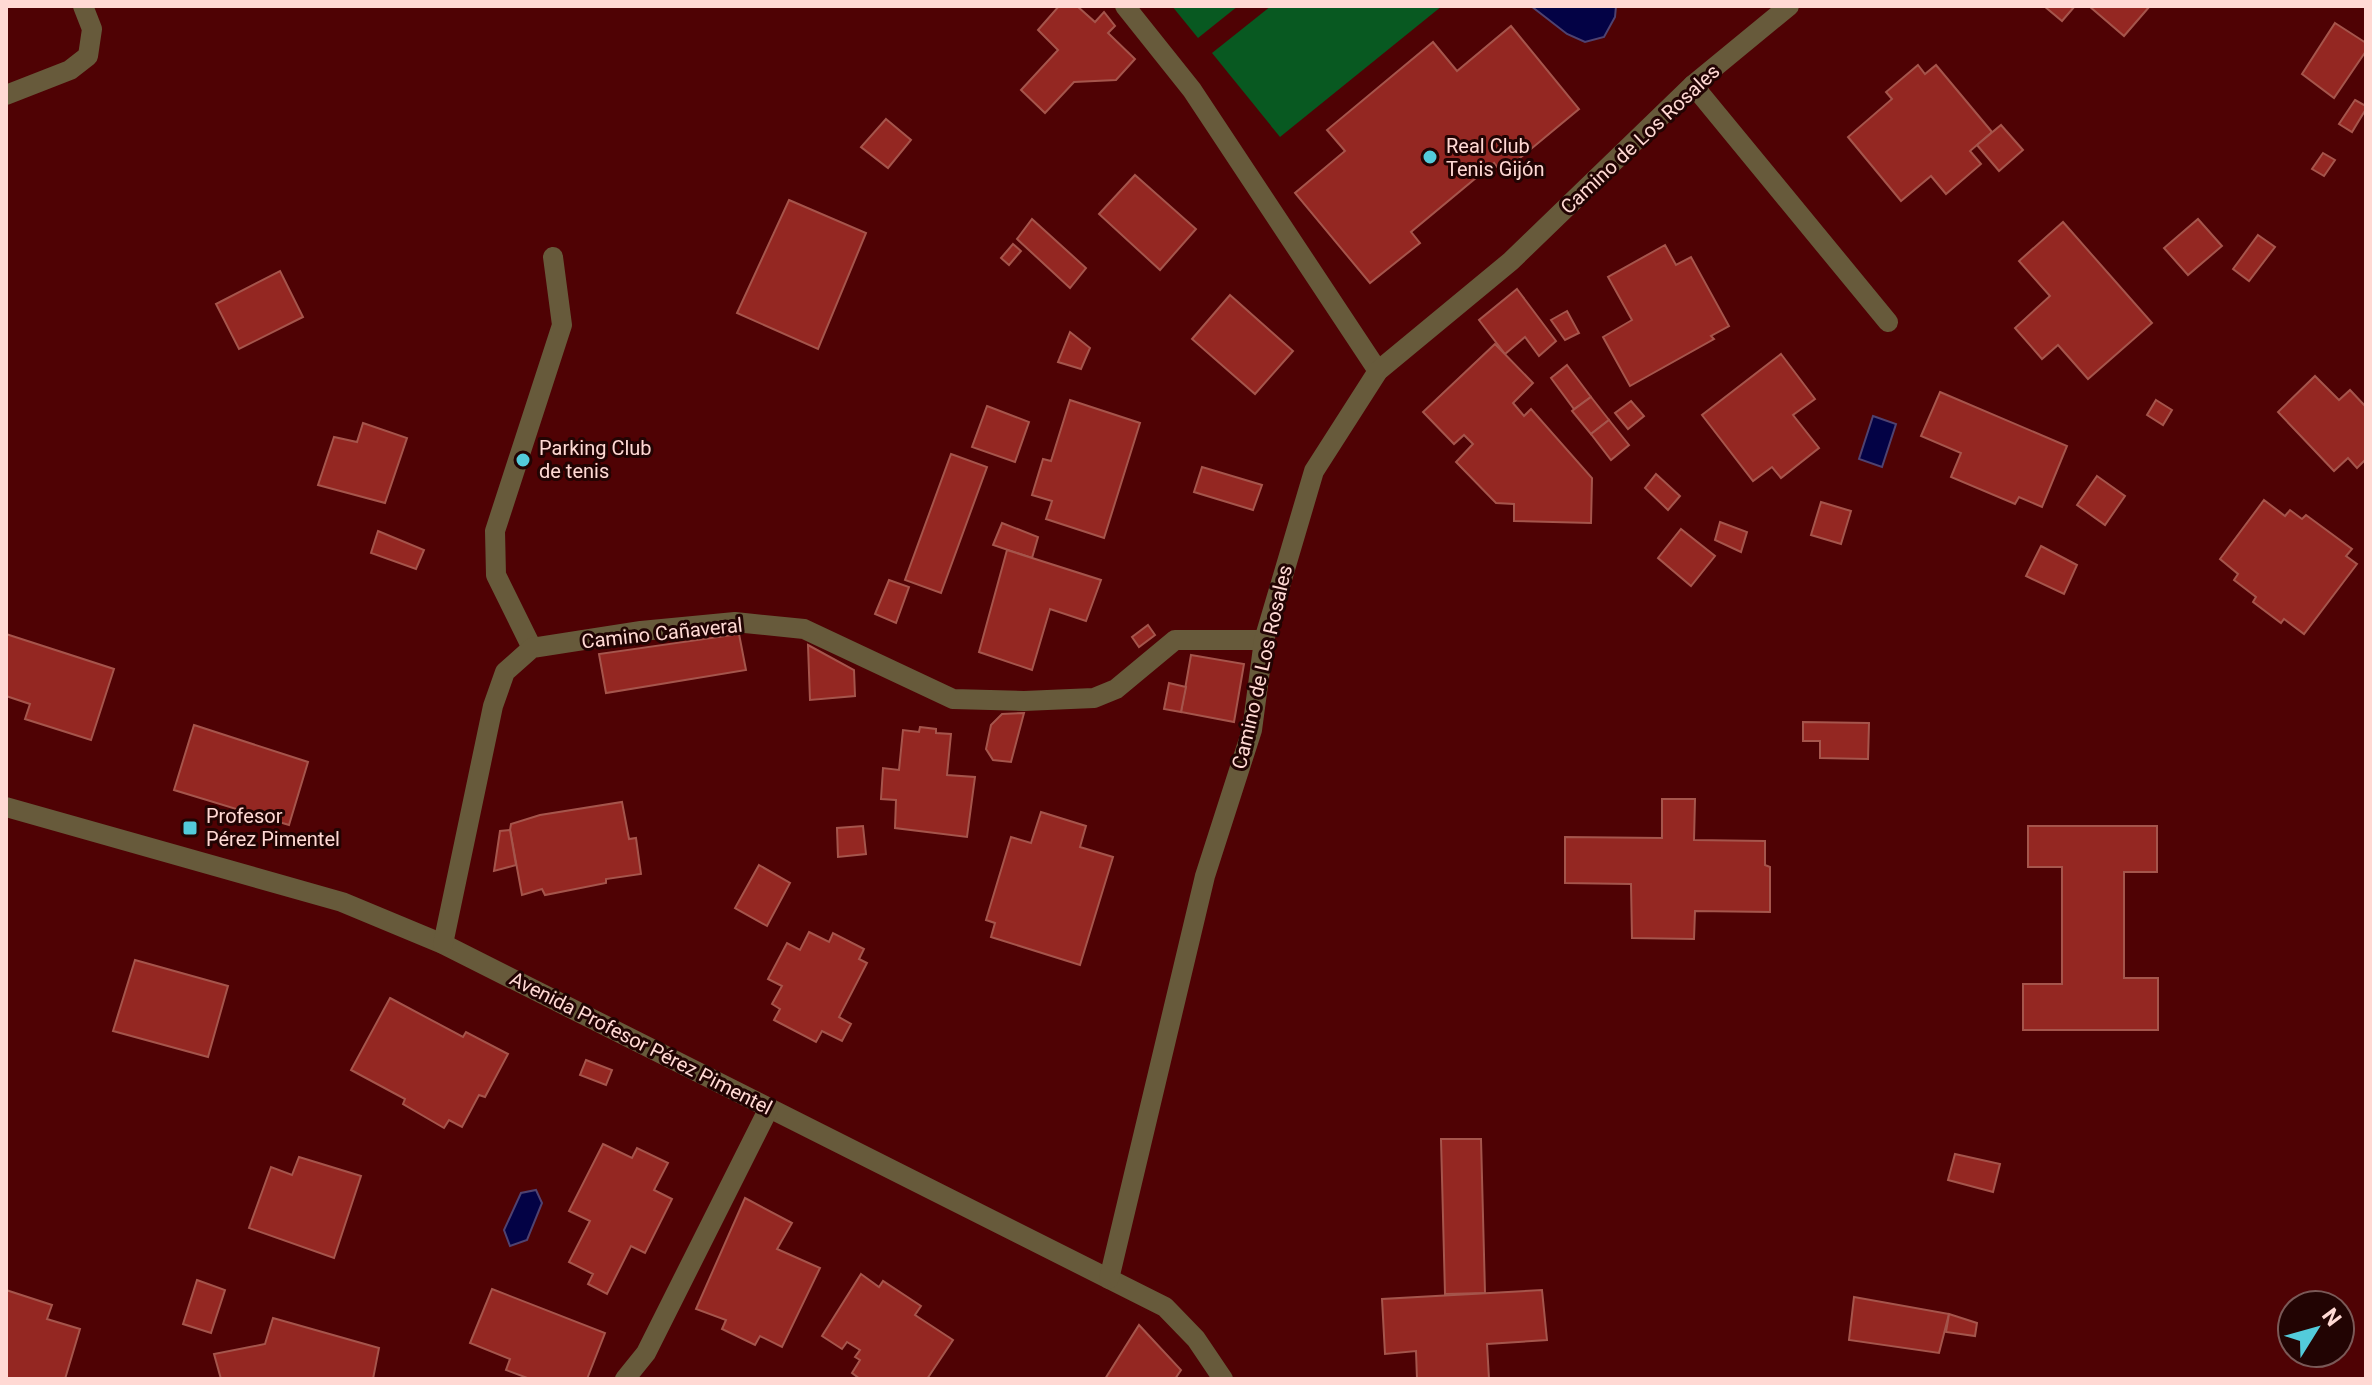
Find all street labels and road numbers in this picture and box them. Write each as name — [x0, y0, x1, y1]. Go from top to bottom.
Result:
street label: Camino de Los Rosales — [1555, 59, 1725, 219]
street label: Camino de Los Rosales — [1227, 563, 1297, 771]
street label: Camino Cañaveral — [580, 613, 744, 653]
street label: Avenida Profesor Pérez Pimentel — [506, 966, 776, 1120]

